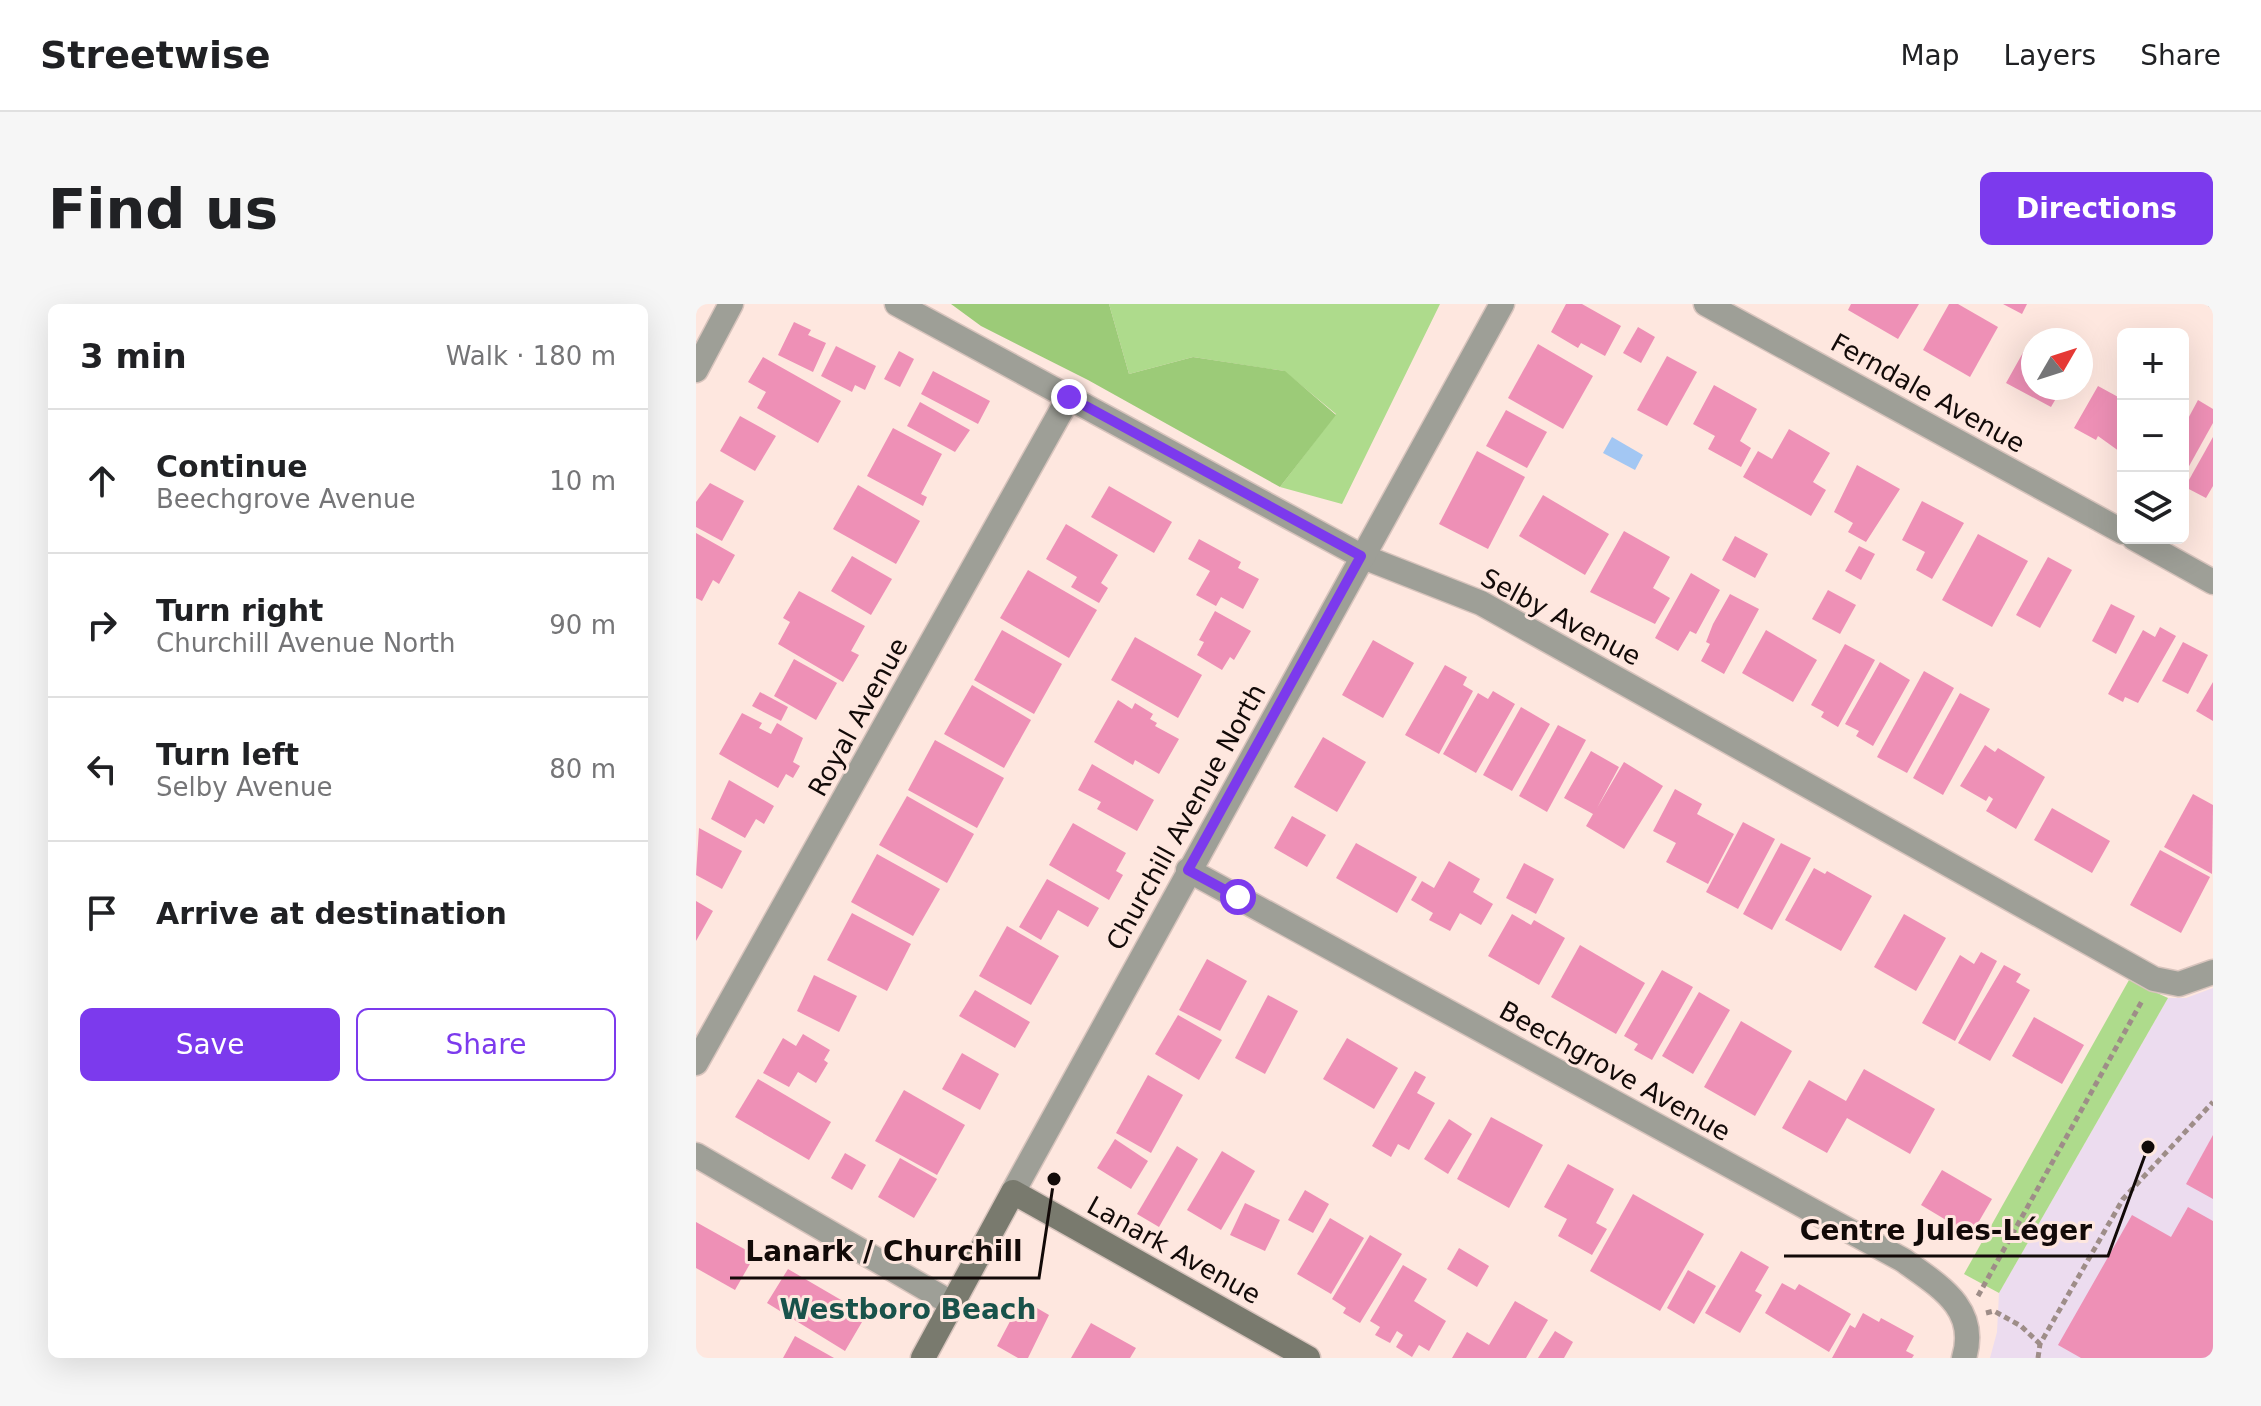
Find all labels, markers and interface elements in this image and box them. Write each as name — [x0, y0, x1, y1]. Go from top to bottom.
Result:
text: Streetwise — [40, 33, 271, 77]
text: Map — [1900, 39, 1960, 72]
text: Layers — [2004, 39, 2096, 72]
text: Share — [2140, 39, 2221, 72]
button: Directions — [1980, 172, 2213, 245]
text: Find us — [48, 176, 278, 241]
street label: Ferndale Avenue — [1826, 327, 2030, 459]
north arrow — [2021, 328, 2093, 400]
map controls — [2117, 328, 2189, 544]
button: + — [2117, 328, 2189, 400]
text: 3 min — [80, 336, 187, 376]
text: Walk · 180 m — [446, 341, 616, 371]
route end — [1051, 379, 1087, 415]
button: − — [2117, 400, 2189, 472]
text: Continue — [156, 449, 308, 484]
icon: ahead — [80, 459, 124, 503]
text: 10 m — [549, 466, 616, 496]
button: layers — [2117, 472, 2189, 544]
text: Beechgrove Avenue — [156, 484, 415, 514]
street label: Selby Avenue — [1476, 562, 1646, 672]
text: Turn right — [156, 593, 323, 628]
icon: right — [80, 603, 124, 647]
text: 90 m — [549, 610, 616, 640]
text: Churchill Avenue North — [156, 628, 456, 658]
street label: Royal Avenue — [802, 633, 914, 801]
street label: Churchill Avenue North — [1100, 679, 1272, 955]
text: Turn left — [156, 737, 299, 772]
icon: left — [80, 747, 124, 791]
text: 80 m — [549, 754, 616, 784]
text: Selby Avenue — [156, 772, 332, 802]
route start — [1220, 879, 1256, 915]
icon: arrive — [80, 891, 124, 935]
text: Arrive at destination — [156, 896, 507, 931]
street label: Beechgrove Avenue — [1494, 995, 1736, 1147]
button: Save — [80, 1008, 340, 1081]
button: Share — [356, 1008, 616, 1081]
street label: Lanark Avenue — [1082, 1190, 1266, 1310]
callout: Centre Jules-Léger — [1784, 1204, 2108, 1256]
text: Centre Jules-Léger — [1800, 1214, 2092, 1247]
callout: Lanark / Churchill — [730, 1226, 1039, 1278]
text: Lanark / Churchill — [745, 1235, 1023, 1268]
district label: Westboro Beach — [780, 1293, 1036, 1326]

